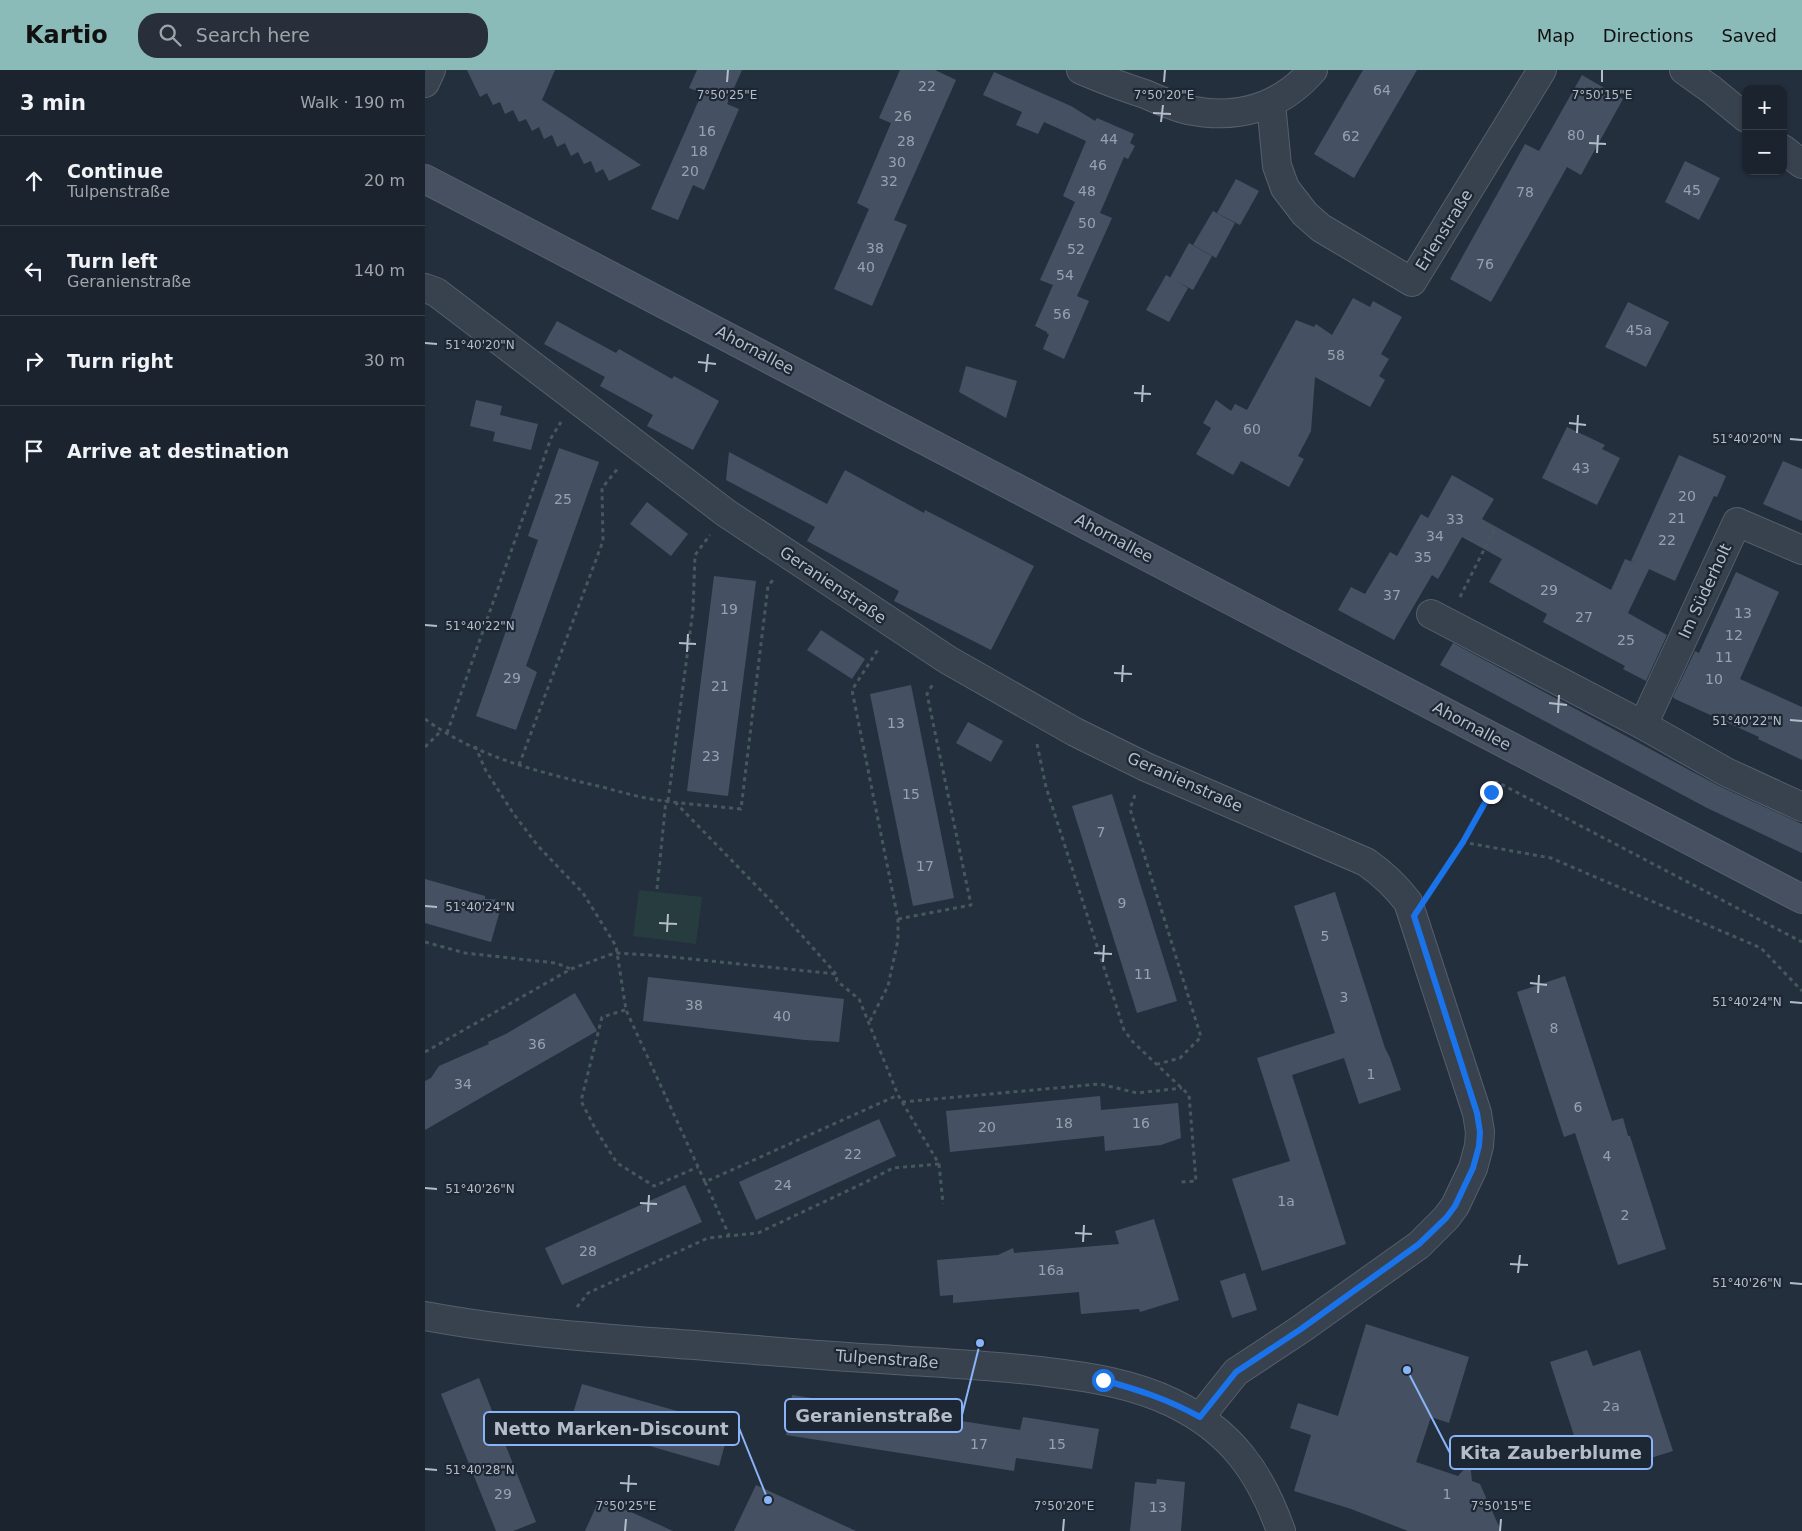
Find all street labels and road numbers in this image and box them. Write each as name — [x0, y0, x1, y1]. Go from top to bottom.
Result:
street label: Erlenstraße — [1412, 186, 1476, 274]
street label: Ahornallee — [713, 321, 797, 379]
street label: Ahornallee — [1072, 509, 1156, 567]
street label: Im Süderholt — [1675, 540, 1735, 642]
street label: Geranienstraße — [776, 542, 890, 628]
street label: Ahornallee — [1430, 697, 1514, 755]
street label: Geranienstraße — [1124, 748, 1246, 816]
street label: Tulpenstraße — [834, 1346, 939, 1372]

